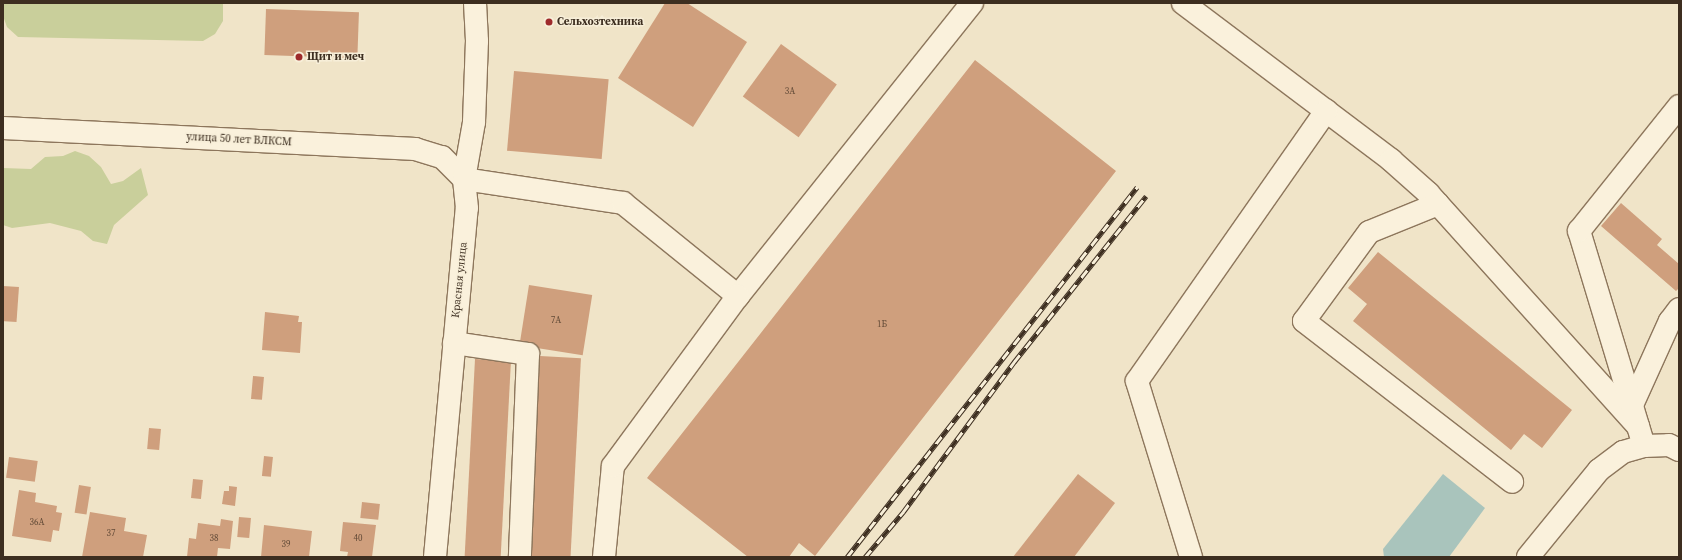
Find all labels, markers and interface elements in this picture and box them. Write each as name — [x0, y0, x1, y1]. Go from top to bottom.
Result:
place label: Сельхозтехника — [557, 15, 643, 29]
marker: Сельхозтехника — [544, 17, 554, 27]
place label: Щит и меч — [307, 50, 364, 64]
marker: Щит и меч — [294, 52, 304, 62]
house number: 3А — [785, 86, 795, 96]
street label: улица 50 лет ВЛКСМ — [186, 131, 292, 149]
street label: Красная улица — [449, 241, 471, 319]
house number: 7А — [551, 315, 561, 325]
house number: 1Б — [877, 319, 887, 329]
house number: 36А — [30, 517, 44, 527]
house number: 37 — [107, 528, 115, 538]
house number: 38 — [210, 533, 218, 543]
house number: 40 — [354, 533, 362, 543]
house number: 39 — [282, 539, 290, 549]

